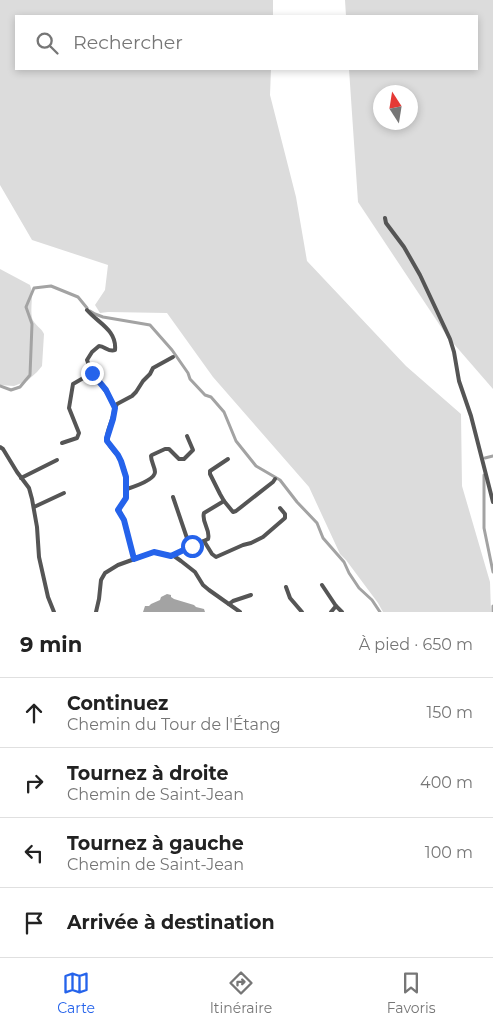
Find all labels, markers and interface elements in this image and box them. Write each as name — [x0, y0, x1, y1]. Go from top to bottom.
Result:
search box — [15, 15, 478, 70]
icon: search — [33, 29, 61, 57]
text: Rechercher — [73, 31, 183, 54]
north arrow — [373, 85, 418, 130]
route end — [81, 362, 104, 385]
route start — [181, 535, 204, 558]
text: 9 min — [20, 632, 82, 657]
text: À pied · 650 m — [359, 635, 473, 654]
text: Continuez — [67, 692, 168, 715]
icon: ahead — [20, 699, 48, 727]
text: 150 m — [426, 703, 473, 722]
text: Chemin du Tour de l'Étang — [67, 715, 281, 734]
text: Tournez à droite — [67, 762, 228, 785]
icon: right — [20, 769, 48, 797]
text: 400 m — [420, 773, 473, 792]
text: Chemin de Saint-Jean — [67, 785, 244, 804]
text: Tournez à gauche — [67, 832, 244, 855]
icon: left — [20, 839, 48, 867]
text: 100 m — [425, 843, 473, 862]
text: Chemin de Saint-Jean — [67, 855, 244, 874]
icon: arrive — [20, 909, 48, 937]
text: Arrivée à destination — [67, 911, 275, 934]
tab: Carte — [57, 969, 95, 1017]
tab: Itinéraire — [210, 969, 272, 1017]
tab: Favoris — [387, 969, 436, 1017]

